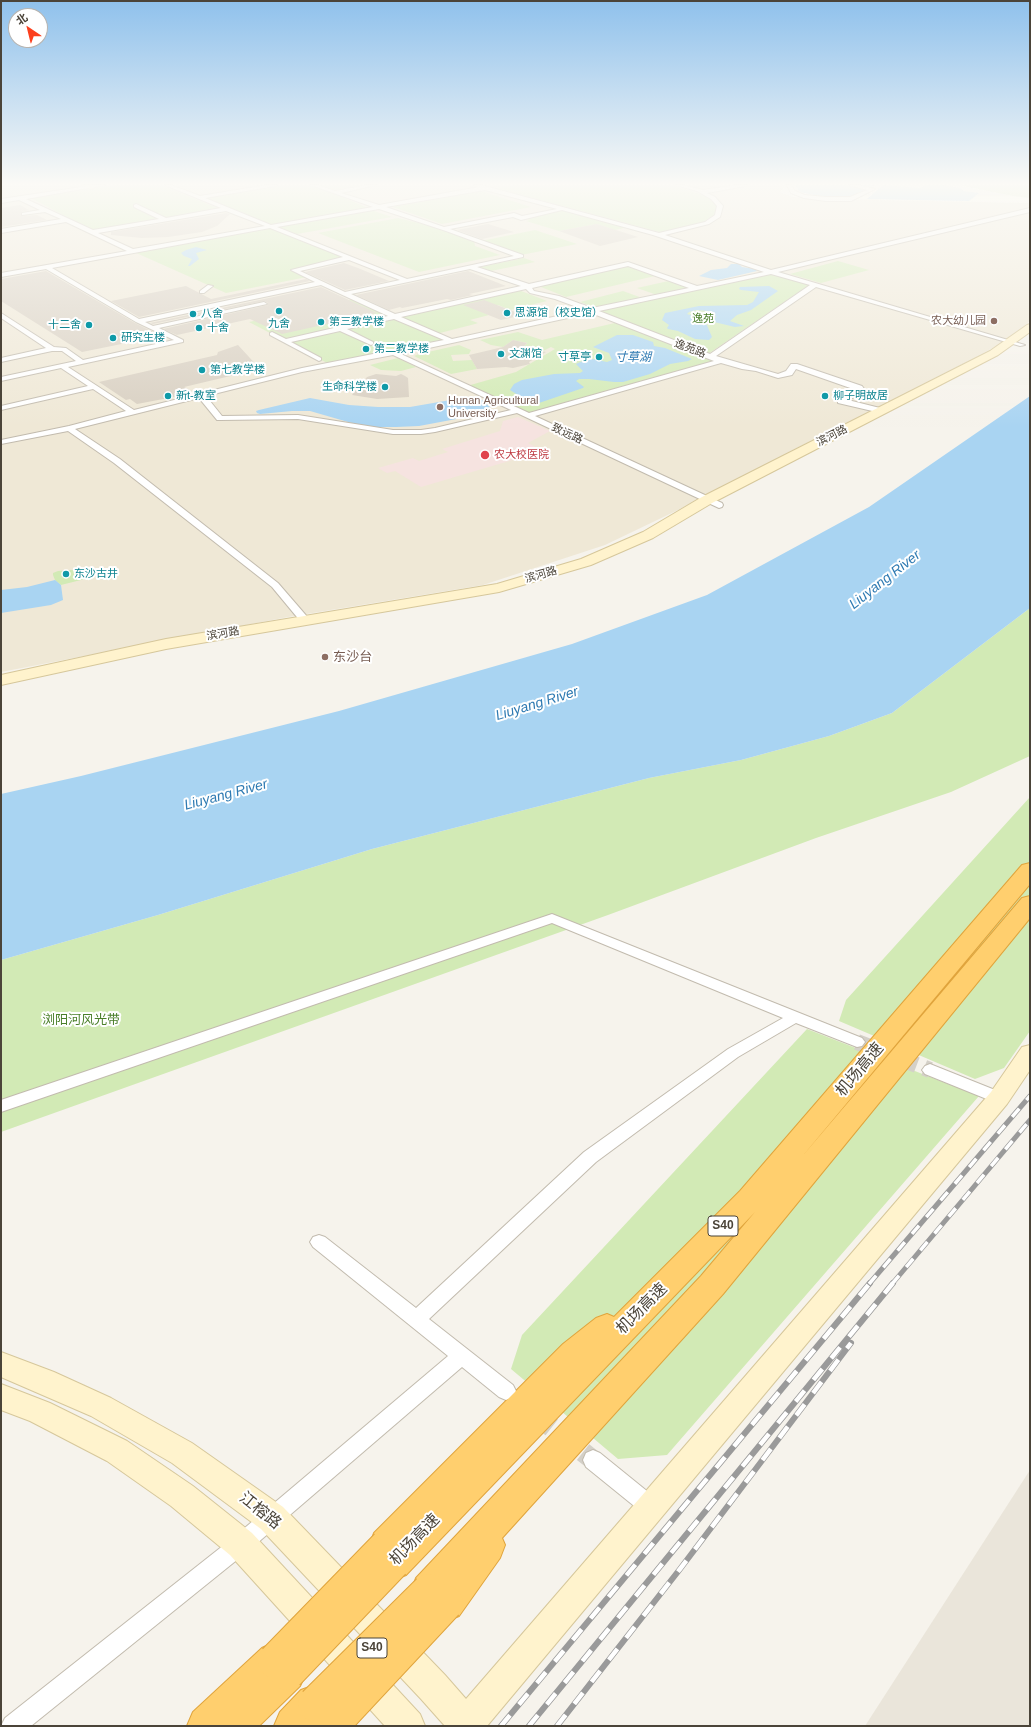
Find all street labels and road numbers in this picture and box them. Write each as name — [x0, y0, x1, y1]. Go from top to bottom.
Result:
street label: 逸苑路 — [672, 337, 708, 361]
street label: 致远路 — [549, 421, 585, 447]
street label: 滨河路 — [814, 423, 850, 449]
street label: 滨河路 — [523, 564, 559, 586]
street label: 滨河路 — [206, 625, 240, 643]
street label: 机场高速 — [832, 1039, 888, 1101]
road number: S40 — [708, 1216, 738, 1236]
street label: 机场高速 — [613, 1280, 671, 1338]
street label: 江榕路 — [235, 1488, 285, 1534]
street label: 机场高速 — [386, 1510, 444, 1570]
road number: S40 — [357, 1638, 387, 1658]

